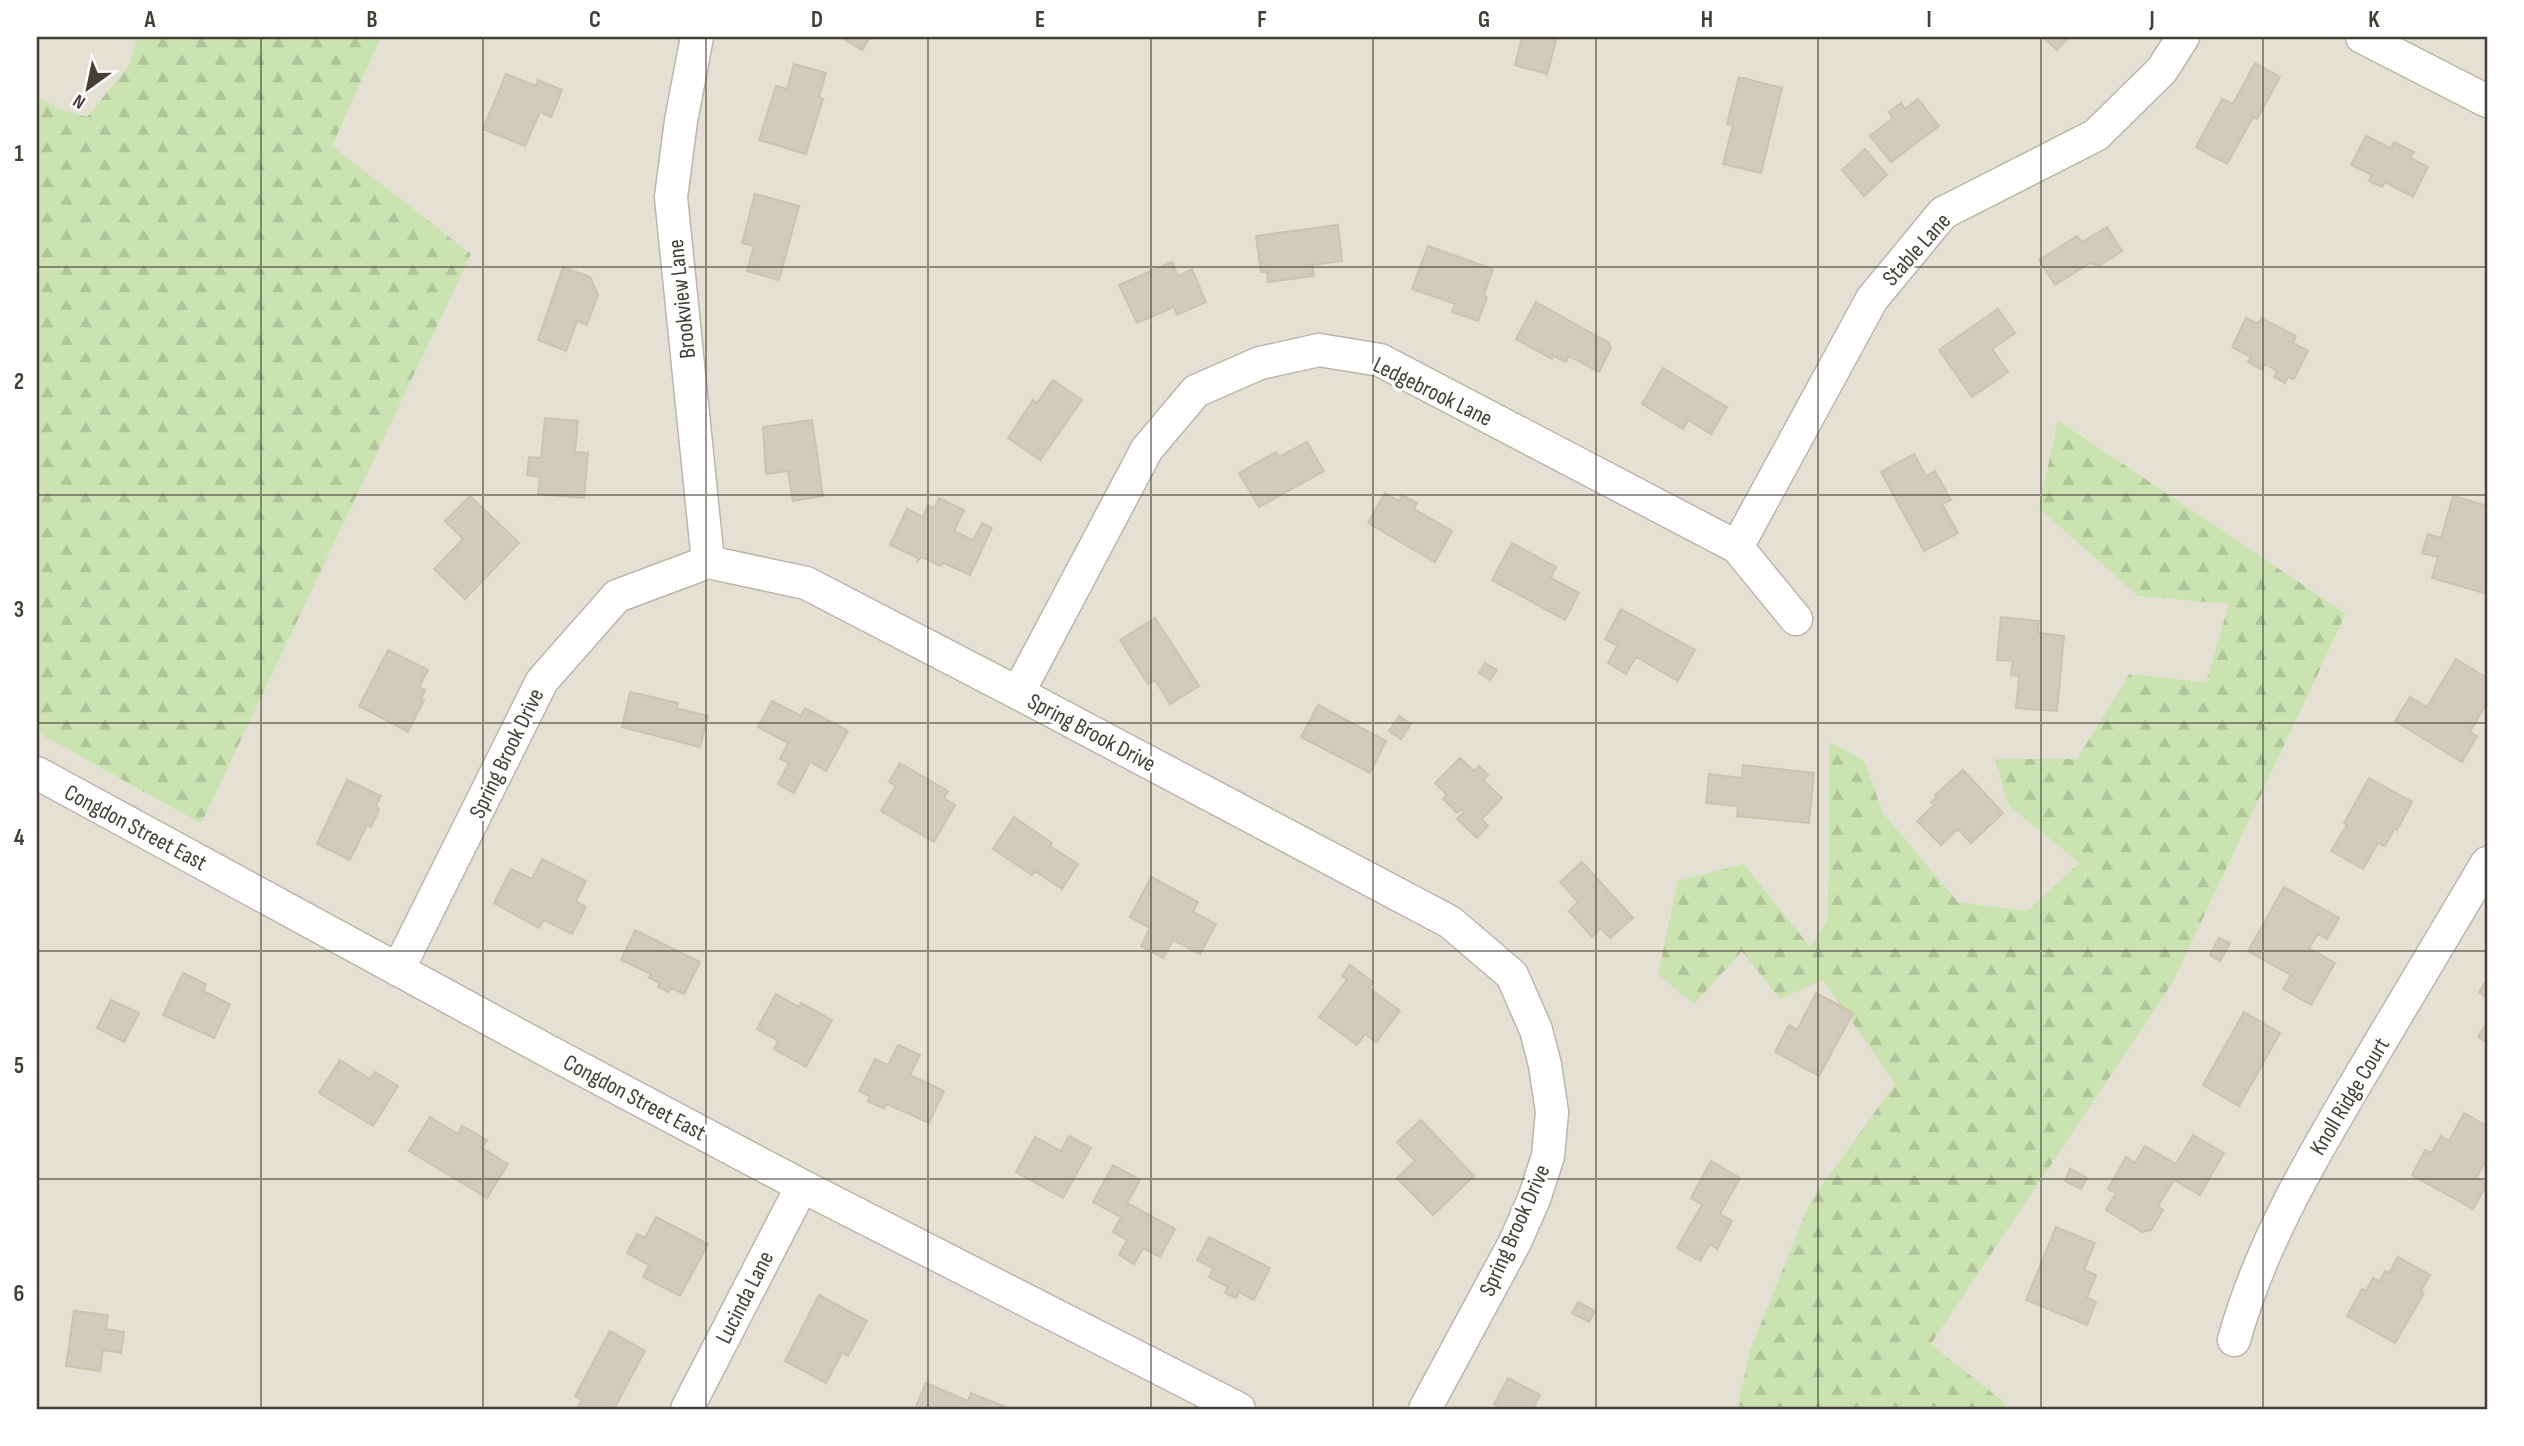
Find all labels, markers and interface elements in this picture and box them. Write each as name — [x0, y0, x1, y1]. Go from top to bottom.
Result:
text: A — [144, 6, 157, 34]
text: B — [367, 6, 378, 34]
text: C — [589, 6, 601, 34]
text: D — [811, 6, 823, 34]
text: E — [1035, 6, 1045, 34]
text: F — [1257, 6, 1267, 34]
text: G — [1478, 6, 1490, 34]
text: H — [1701, 6, 1713, 34]
text: I — [1926, 6, 1932, 34]
text: J — [2148, 6, 2155, 34]
text: K — [2368, 6, 2380, 34]
north arrow — [52, 52, 122, 122]
text: N — [69, 89, 90, 113]
text: 1 — [14, 140, 24, 168]
street label: Stable Lane — [1877, 207, 1957, 292]
street label: Brookview Lane — [662, 238, 702, 360]
street label: Ledgebrook Lane — [1368, 351, 1497, 433]
text: 2 — [14, 368, 24, 396]
text: 3 — [14, 596, 24, 624]
street label: Spring Brook Drive — [463, 684, 550, 823]
street label: Spring Brook Drive — [1023, 687, 1160, 778]
street label: Congdon Street East — [59, 779, 212, 877]
text: 4 — [14, 824, 25, 852]
street label: Knoll Ridge Court — [2304, 1033, 2396, 1160]
street label: Congdon Street East — [558, 1049, 711, 1147]
text: 5 — [14, 1052, 24, 1080]
street label: Spring Brook Drive — [1473, 1160, 1556, 1301]
street label: Lucinda Lane — [710, 1247, 780, 1348]
text: 6 — [14, 1280, 24, 1308]

